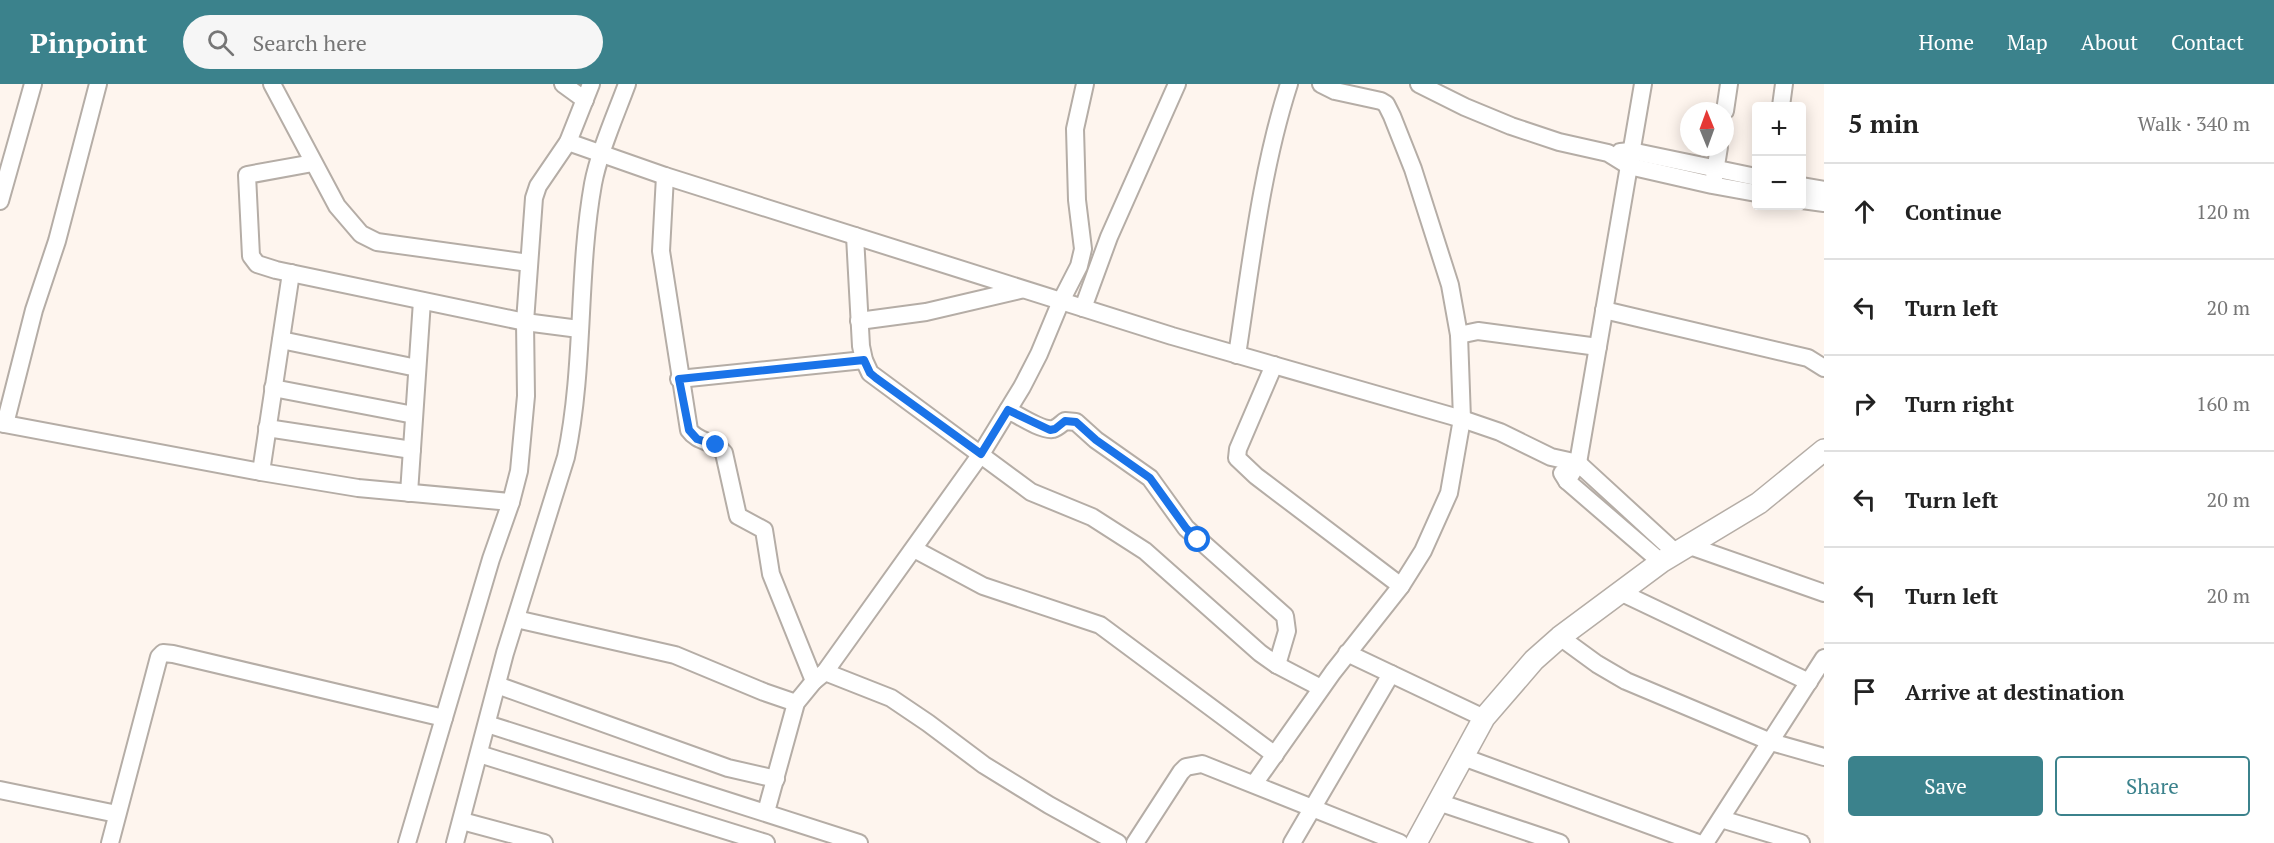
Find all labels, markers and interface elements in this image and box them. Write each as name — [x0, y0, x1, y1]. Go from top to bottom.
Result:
search box — [183, 15, 603, 69]
text: Pinpoint — [30, 24, 147, 61]
icon: search — [204, 26, 237, 59]
text: Search here — [252, 28, 367, 57]
text: Home — [1918, 28, 1974, 56]
text: Map — [2007, 28, 2048, 56]
text: About — [2081, 28, 2138, 56]
text: Contact — [2171, 28, 2244, 56]
north arrow — [1680, 102, 1734, 156]
map controls — [1752, 102, 1806, 210]
button: + — [1752, 102, 1806, 156]
text: 5 min — [1848, 106, 1919, 140]
text: Walk · 340 m — [2138, 110, 2250, 137]
button: − — [1752, 156, 1806, 210]
icon: ahead — [1848, 195, 1881, 228]
text: Continue — [1905, 197, 2002, 226]
text: 120 m — [2196, 198, 2250, 225]
icon: left — [1848, 291, 1881, 324]
text: Turn left — [1905, 293, 1998, 322]
text: 20 m — [2207, 294, 2250, 321]
icon: right — [1848, 387, 1881, 420]
text: Turn right — [1905, 389, 2014, 418]
text: 160 m — [2196, 390, 2250, 417]
route end — [702, 431, 728, 457]
icon: left — [1848, 483, 1881, 516]
text: Turn left — [1905, 485, 1998, 514]
text: 20 m — [2207, 486, 2250, 513]
route start — [1184, 526, 1210, 552]
icon: left — [1848, 579, 1881, 612]
text: Turn left — [1905, 581, 1998, 610]
text: 20 m — [2207, 582, 2250, 609]
icon: arrive — [1848, 675, 1881, 708]
text: Arrive at destination — [1905, 677, 2124, 706]
button: Save — [1848, 756, 2043, 816]
button: Share — [2055, 756, 2250, 816]

